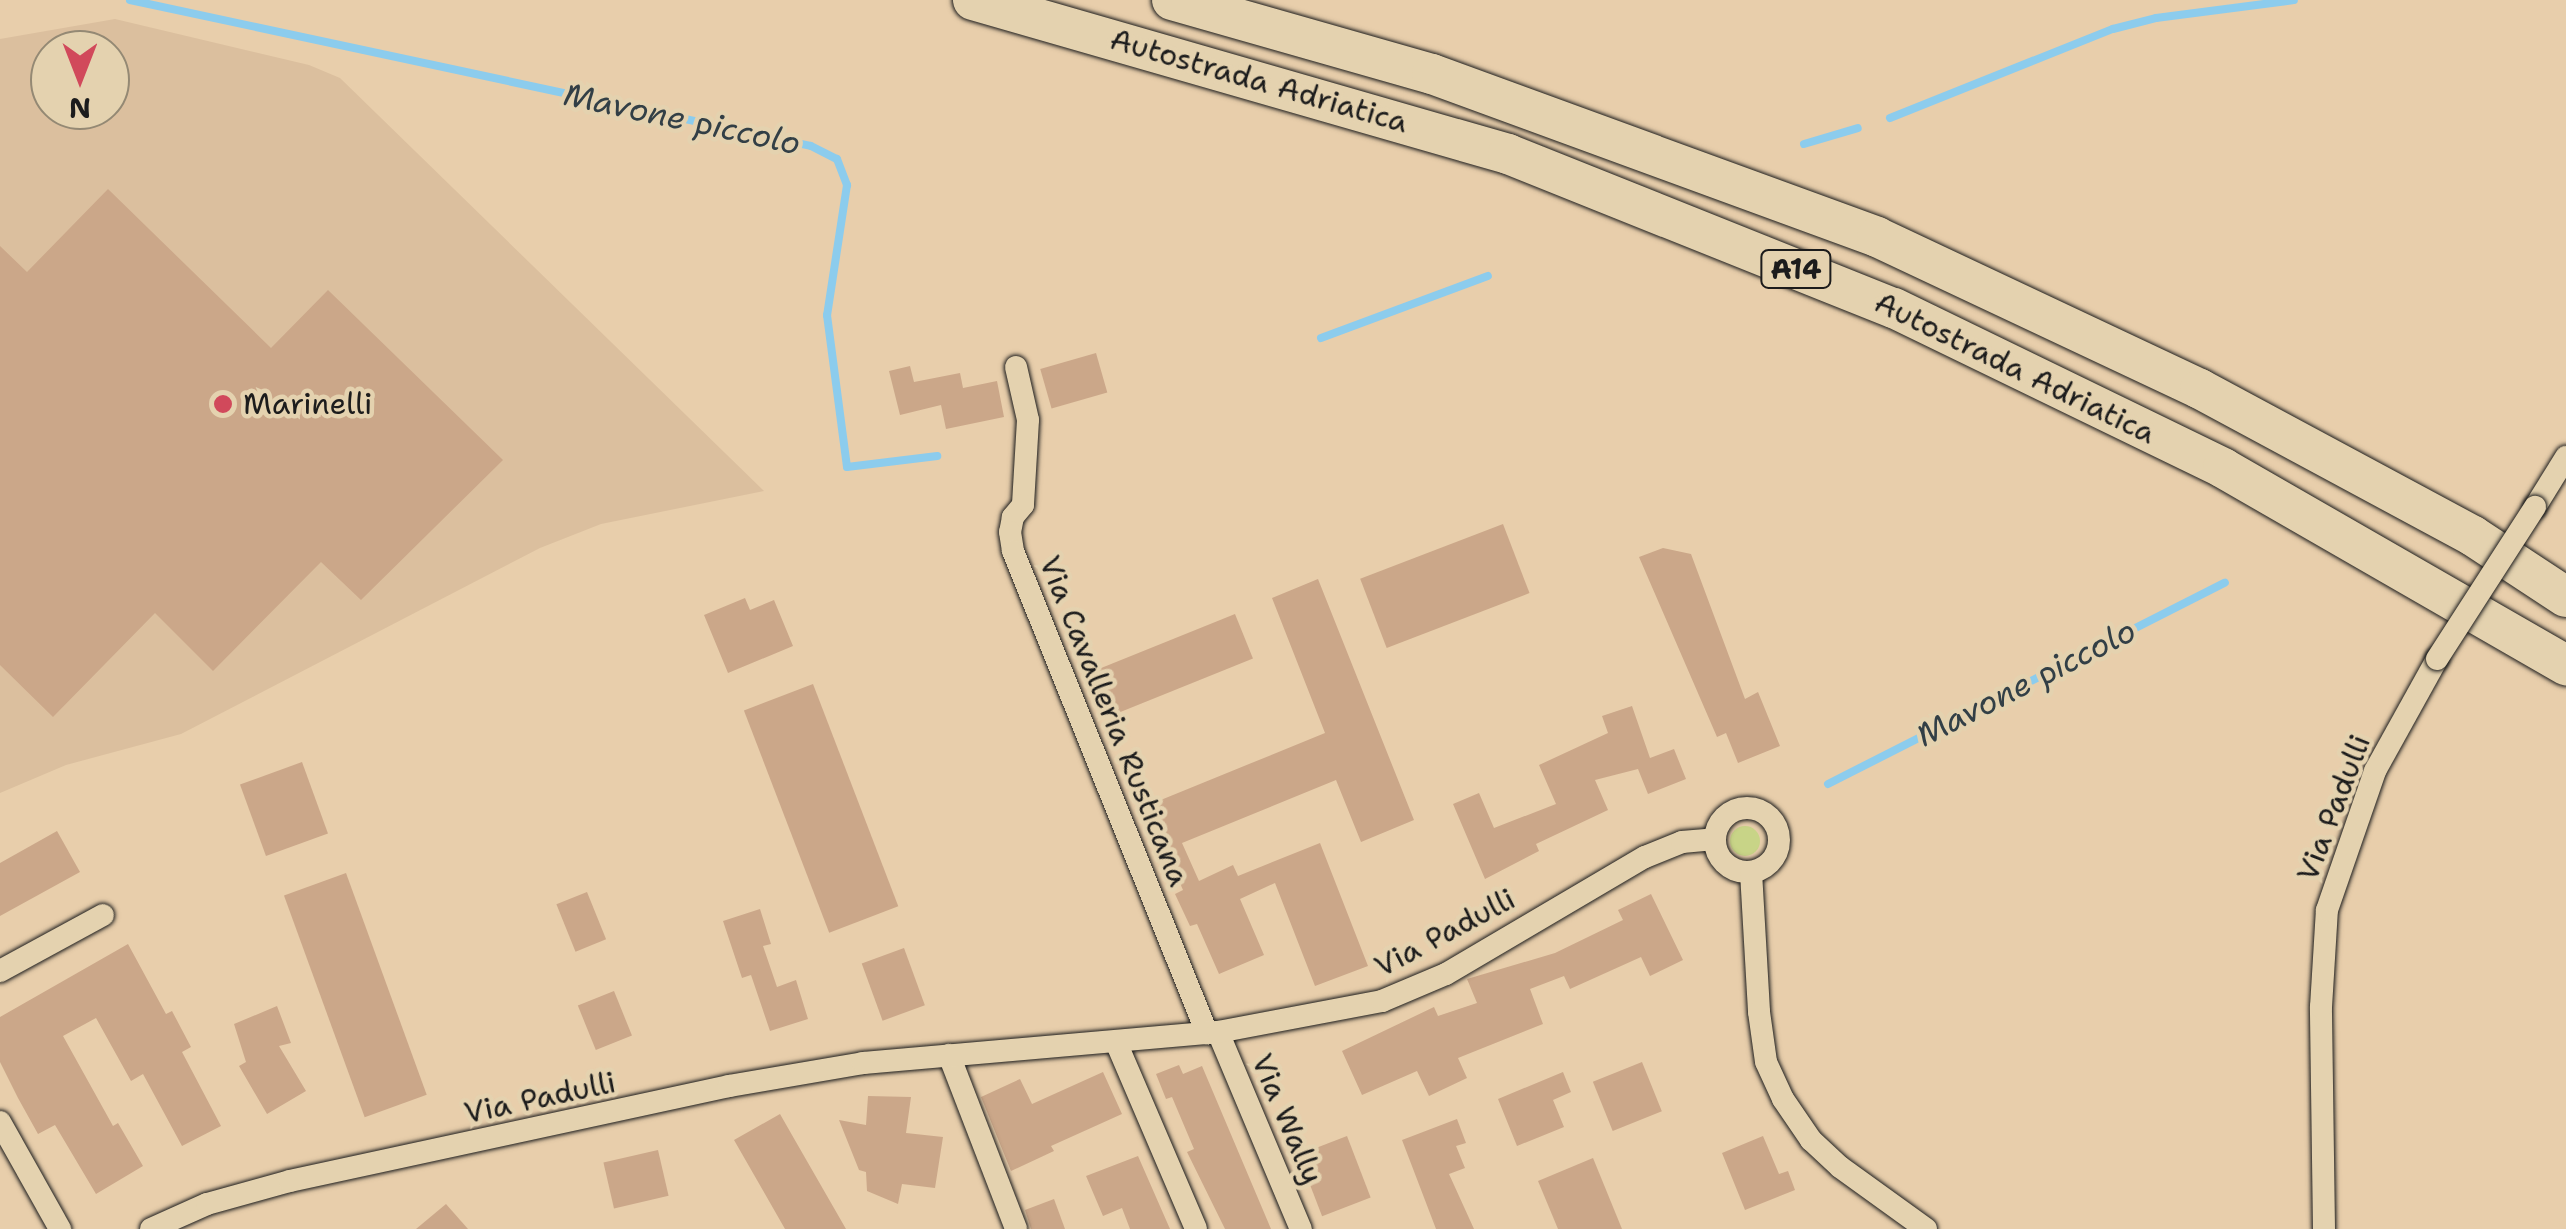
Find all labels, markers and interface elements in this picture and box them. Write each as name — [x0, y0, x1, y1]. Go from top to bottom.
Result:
street label: Autostrada Adriatica — [1106, 21, 1412, 141]
north arrow — [30, 30, 130, 130]
water label: Mavone piccolo — [560, 75, 804, 163]
text: N — [69, 89, 91, 127]
road number: A14 — [1758, 246, 1834, 292]
street label: Autostrada Adriatica — [1869, 284, 2161, 452]
place label: Marinelli — [243, 386, 372, 422]
marker: Marinelli — [212, 393, 234, 415]
street label: Via Cavalleria Rusticana — [1031, 551, 1197, 891]
water label: Mavone piccolo — [1910, 611, 2142, 755]
street label: Via Padulli — [2290, 730, 2378, 886]
street label: Via Padulli — [1369, 881, 1521, 985]
street label: Via Wally — [1243, 1049, 1331, 1189]
street label: Via Padulli — [461, 1064, 619, 1132]

